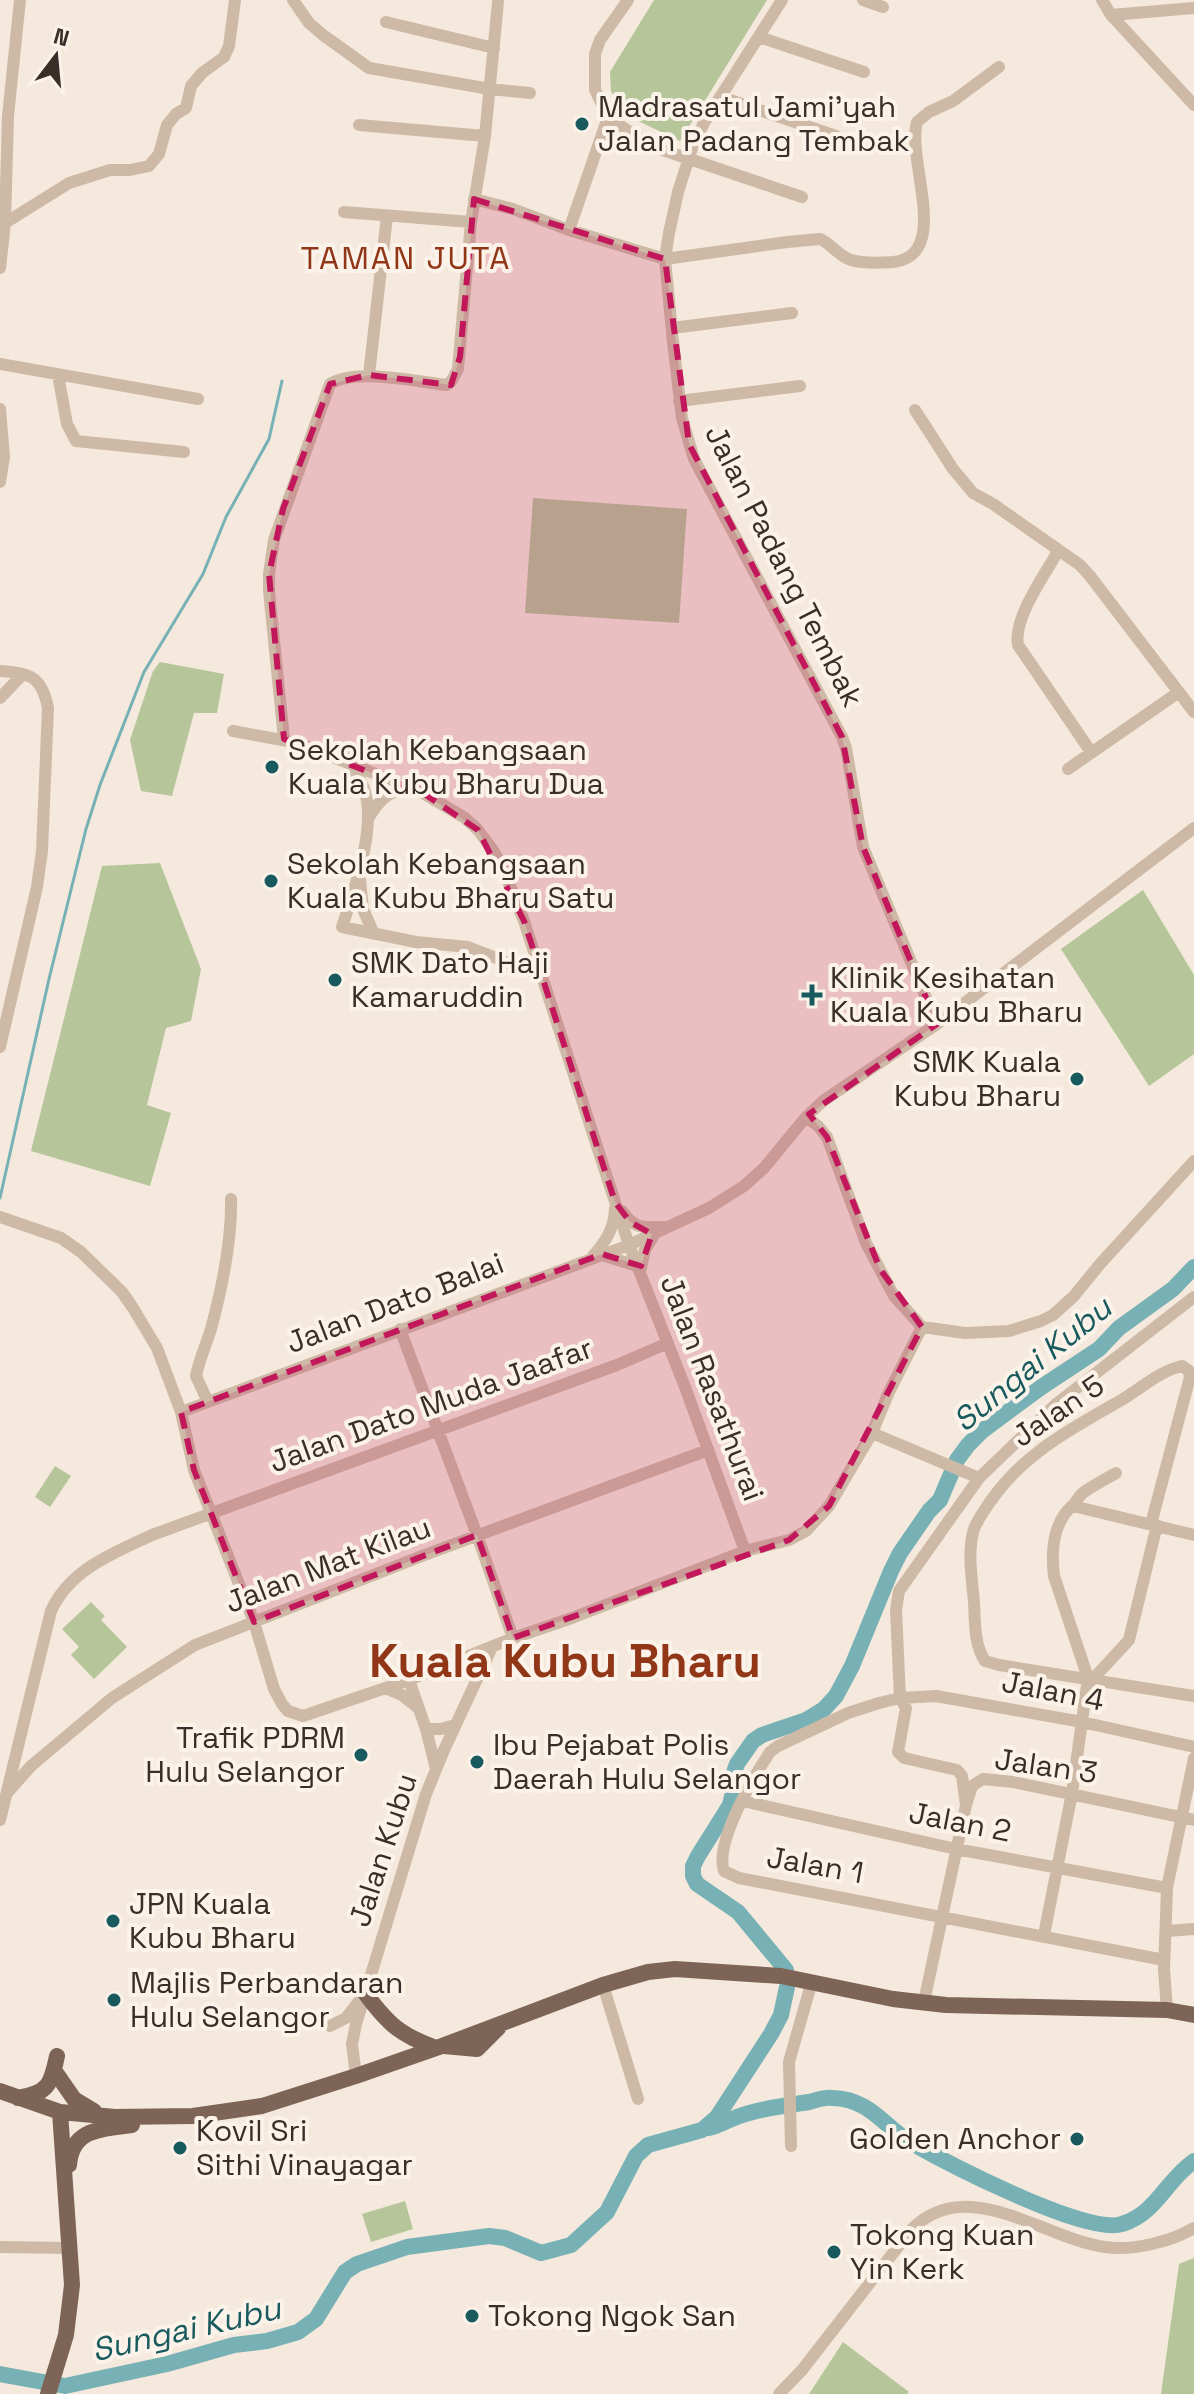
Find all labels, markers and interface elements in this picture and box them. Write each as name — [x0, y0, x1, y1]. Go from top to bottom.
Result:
north arrow — [16, 16, 96, 96]
text: N — [51, 21, 72, 52]
place label: Madrasatul Jami'yah Jalan Padang Tembak — [598, 87, 910, 160]
marker: Madrasatul Jami'yah Jalan Padang Tembak — [573, 115, 591, 133]
district label: TAMAN JUTA — [301, 238, 511, 278]
street label: Jalan Padang Tembak — [696, 418, 873, 713]
place label: Sekolah Kebangsaan Kuala Kubu Bharu Dua — [288, 730, 604, 803]
marker: Sekolah Kebangsaan Kuala Kubu Bharu Dua — [263, 758, 281, 776]
place label: Sekolah Kebangsaan Kuala Kubu Bharu Satu — [287, 844, 614, 917]
marker: Sekolah Kebangsaan Kuala Kubu Bharu Satu — [262, 872, 280, 890]
place label: SMK Dato Haji Kamaruddin — [351, 943, 549, 1016]
place label: Klinik Kesihatan Kuala Kubu Bharu — [830, 958, 1083, 1031]
marker: SMK Dato Haji Kamaruddin — [326, 971, 344, 989]
marker: Klinik Kesihatan Kuala Kubu Bharu — [801, 984, 823, 1006]
place label: SMK Kuala Kubu Bharu — [894, 1042, 1061, 1115]
marker: SMK Kuala Kubu Bharu — [1068, 1070, 1086, 1088]
street label: Jalan Dato Balai — [281, 1243, 509, 1362]
street label: Jalan Rasathurai — [651, 1269, 773, 1506]
water label: Sungai Kubu — [944, 1287, 1121, 1440]
street label: Jalan Dato Muda Jaafar — [264, 1328, 598, 1481]
street label: Jalan 5 — [1004, 1366, 1111, 1456]
street label: Jalan Mat Kilau — [220, 1507, 436, 1622]
district label: Kuala Kubu Bharu — [369, 1632, 761, 1690]
street label: Jalan 4 — [998, 1661, 1108, 1720]
place label: Trafik PDRM Hulu Selangor — [145, 1718, 345, 1791]
place label: Ibu Pejabat Polis Daerah Hulu Selangor — [493, 1725, 801, 1798]
street label: Jalan 3 — [992, 1739, 1100, 1792]
marker: Trafik PDRM Hulu Selangor — [352, 1746, 370, 1764]
marker: Ibu Pejabat Polis Daerah Hulu Selangor — [468, 1753, 486, 1771]
street label: Jalan Kubu — [339, 1768, 426, 1932]
street label: Jalan 2 — [906, 1793, 1014, 1850]
street label: Jalan 1 — [764, 1837, 867, 1892]
place label: JPN Kuala Kubu Bharu — [129, 1884, 296, 1957]
marker: JPN Kuala Kubu Bharu — [104, 1912, 122, 1930]
place label: Majlis Perbandaran Hulu Selangor — [130, 1963, 403, 2036]
marker: Majlis Perbandaran Hulu Selangor — [105, 1991, 123, 2009]
place label: Kovil Sri Sithi Vinayagar — [196, 2111, 413, 2184]
place label: Golden Anchor — [849, 2119, 1061, 2158]
marker: Golden Anchor — [1068, 2130, 1086, 2148]
marker: Kovil Sri Sithi Vinayagar — [171, 2139, 189, 2157]
place label: Tokong Kuan Yin Kerk — [850, 2215, 1034, 2288]
marker: Tokong Kuan Yin Kerk — [825, 2243, 843, 2261]
water label: Sungai Kubu — [88, 2288, 286, 2370]
place label: Tokong Ngok San — [488, 2296, 736, 2335]
marker: Tokong Ngok San — [463, 2307, 481, 2325]

